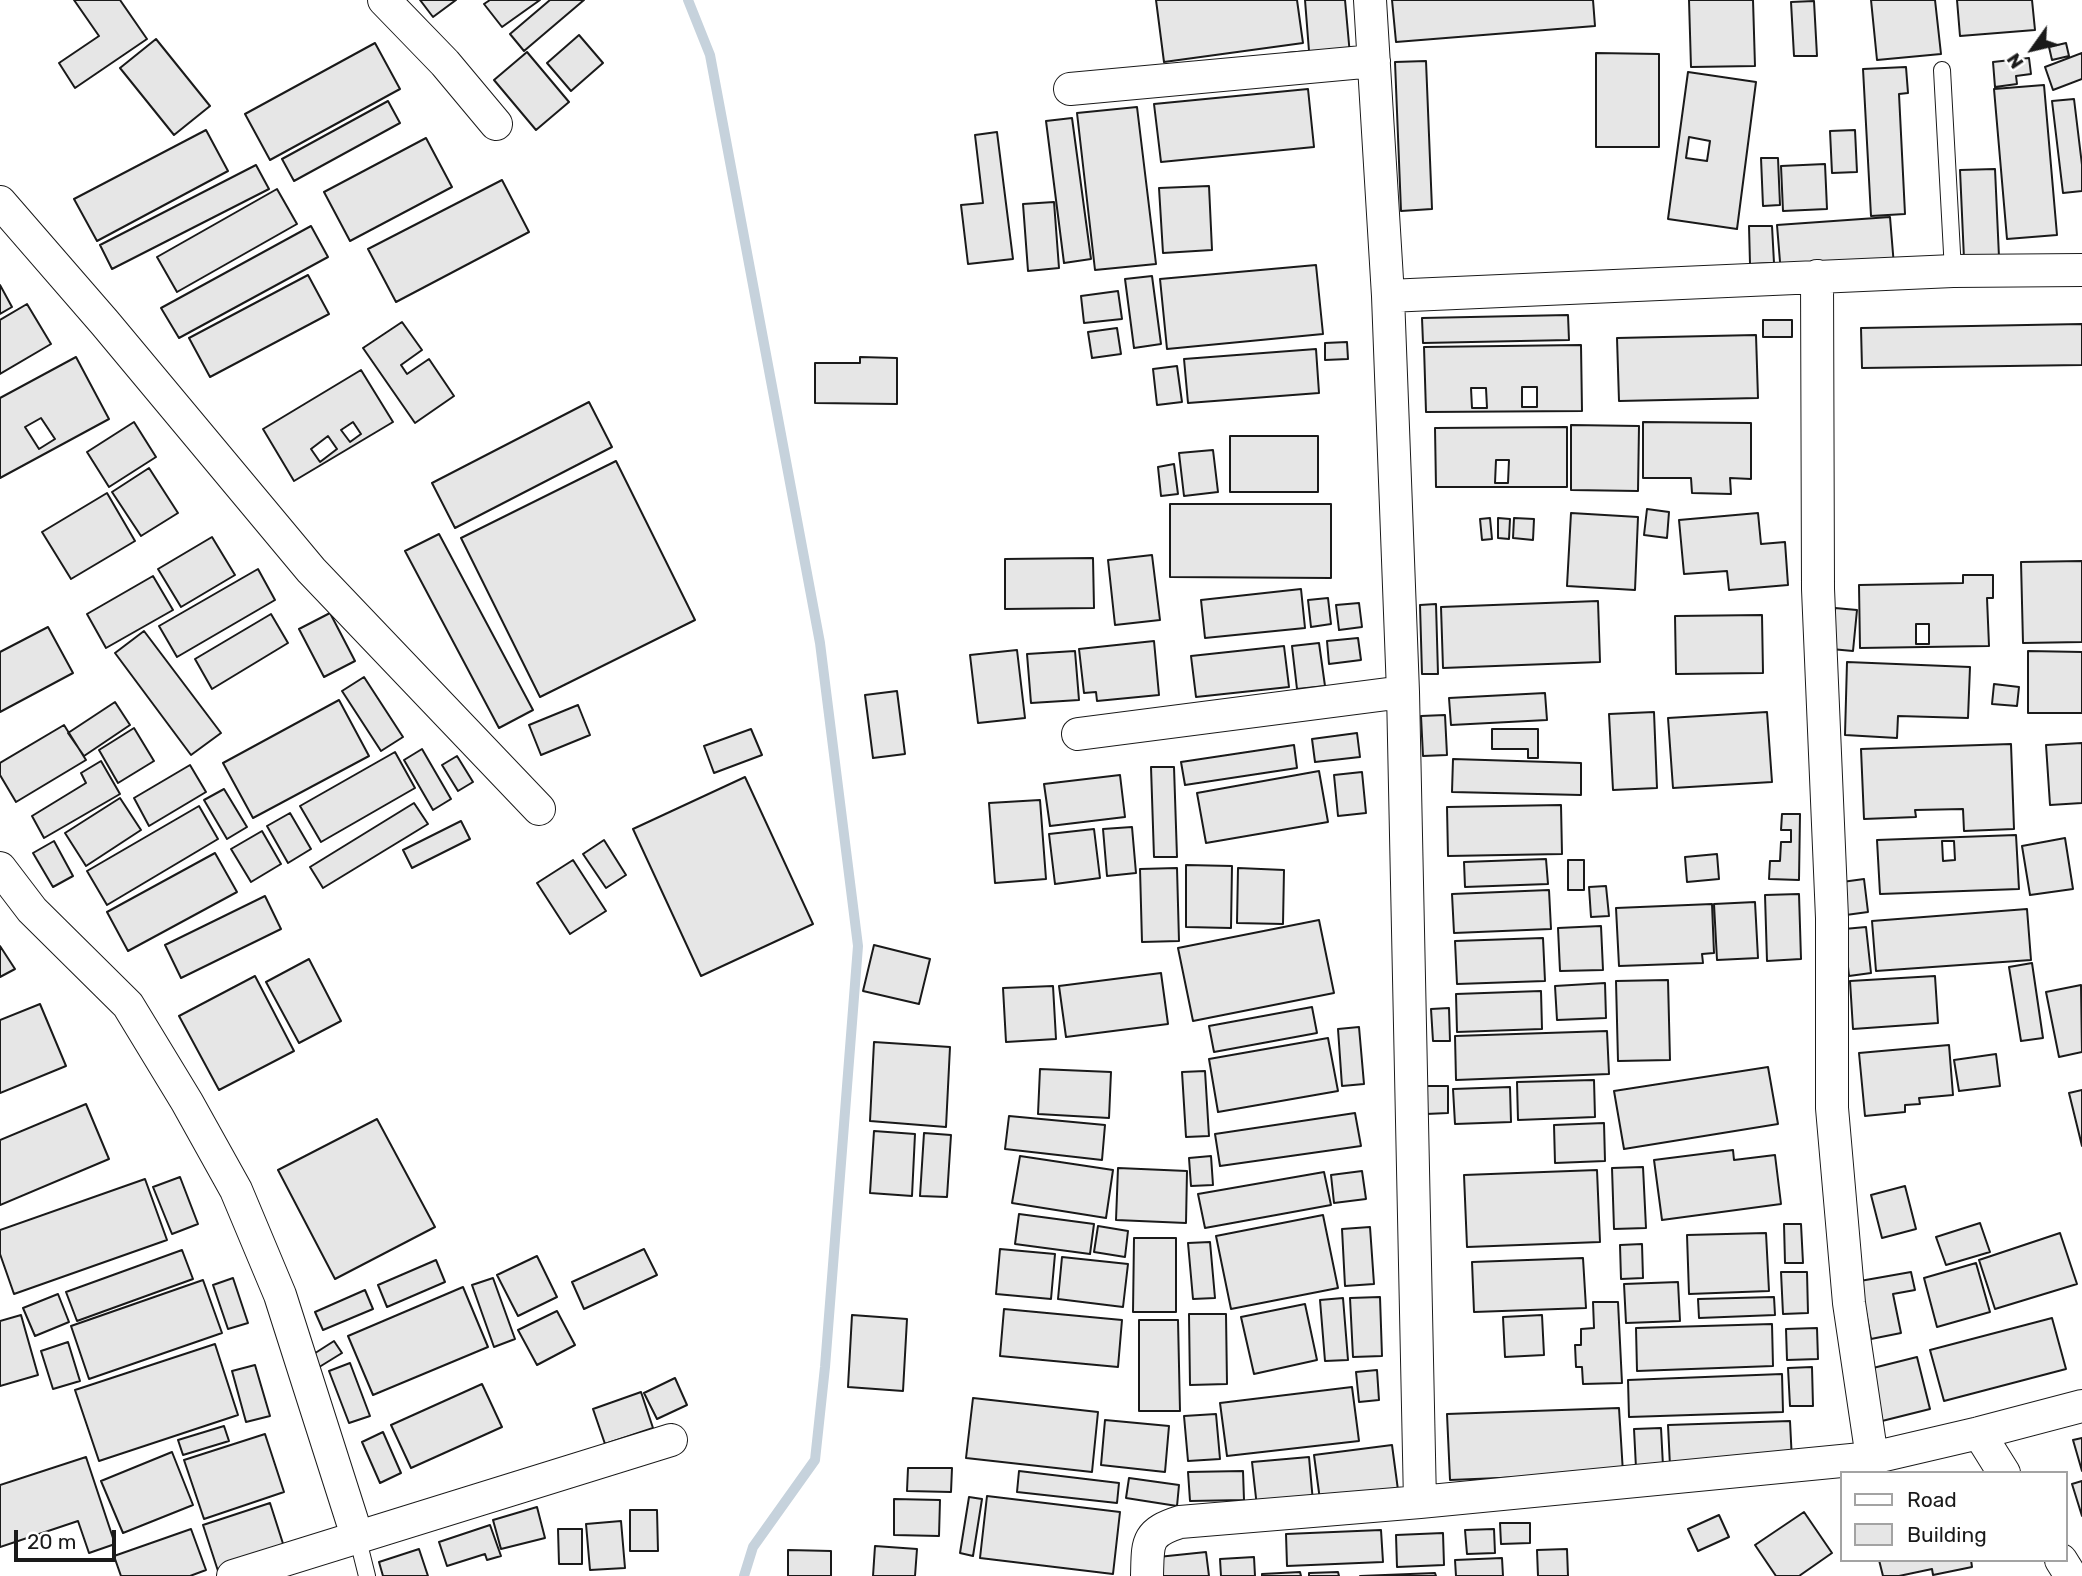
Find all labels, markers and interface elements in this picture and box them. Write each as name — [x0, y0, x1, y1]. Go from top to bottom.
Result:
north arrow — [1998, 14, 2068, 84]
text: N — [2002, 49, 2029, 73]
legend — [1840, 1471, 2068, 1562]
text: Road — [1907, 1487, 1957, 1512]
scale bar — [18, 1516, 119, 1560]
text: Building — [1907, 1522, 1987, 1547]
text: 20 m — [27, 1529, 76, 1554]

